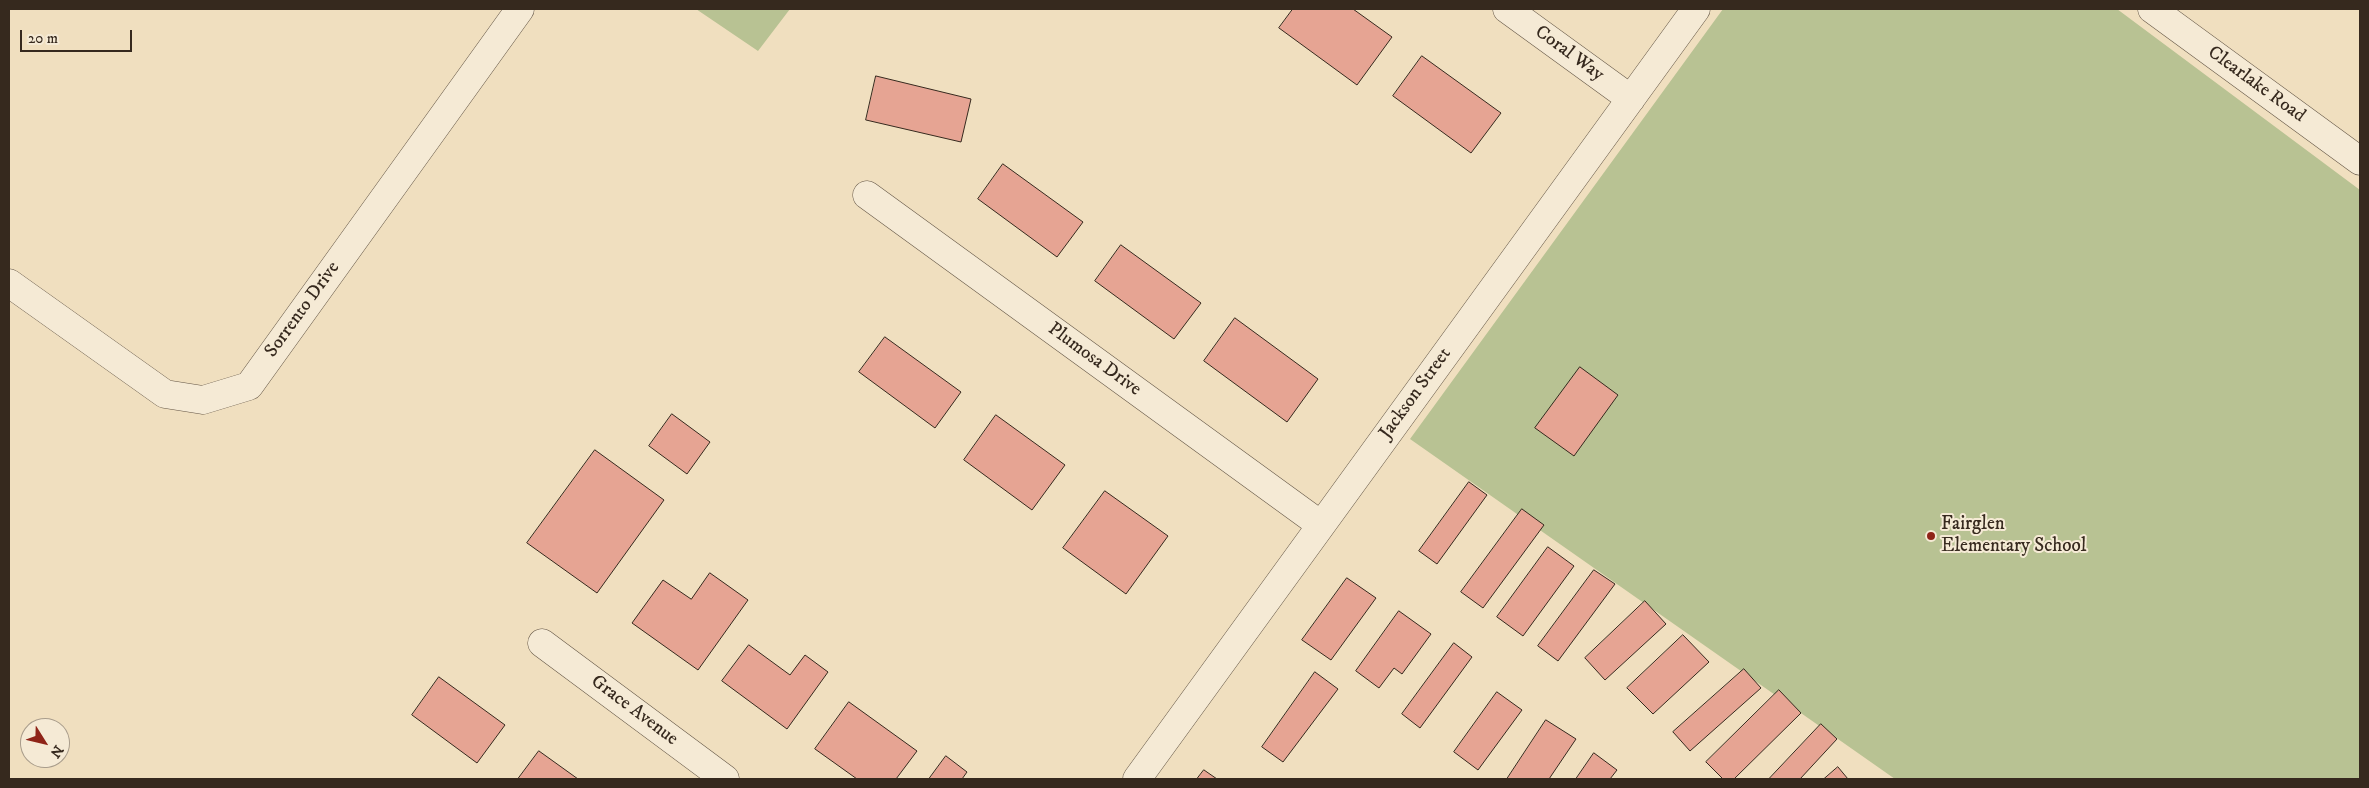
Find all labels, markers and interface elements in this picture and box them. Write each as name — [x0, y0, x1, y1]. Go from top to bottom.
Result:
scale bar — [22, 20, 135, 52]
street label: Coral Way — [1530, 21, 1608, 87]
text: 20 m — [28, 29, 58, 48]
street label: Clearlake Road — [2203, 42, 2309, 128]
street label: Sorrento Drive — [261, 258, 345, 362]
street label: Plumosa Drive — [1043, 318, 1145, 402]
street label: Jackson Street — [1375, 344, 1457, 444]
place label: Fairglen Elementary School — [1941, 514, 2086, 558]
marker: Fairglen Elementary School — [1925, 530, 1937, 542]
street label: Grace Avenue — [586, 671, 682, 751]
north arrow — [20, 718, 70, 768]
text: N — [46, 741, 67, 761]

